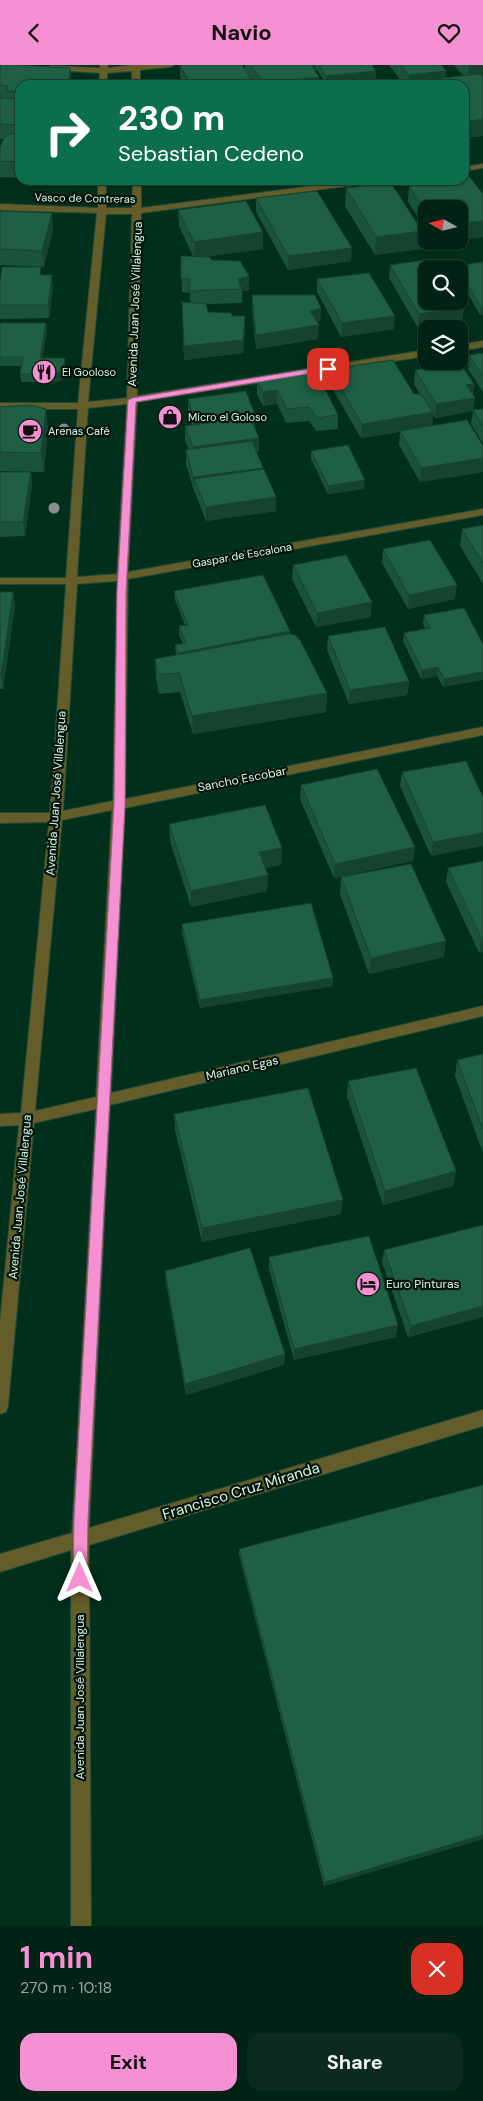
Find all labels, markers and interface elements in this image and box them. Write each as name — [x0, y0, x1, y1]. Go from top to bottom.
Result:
text: Navio — [211, 18, 272, 47]
icon: back — [20, 19, 48, 47]
icon: heart — [435, 19, 463, 47]
text: 230 m — [118, 95, 225, 141]
icon: right — [35, 100, 100, 165]
text: Sebastian Cedeno — [118, 139, 304, 168]
street label: Vasco de Contreras — [34, 190, 136, 206]
north arrow — [418, 200, 468, 250]
map controls — [418, 200, 468, 370]
street label: Avenida Juan José Villalengua — [124, 221, 146, 387]
button: search — [418, 260, 468, 310]
button: layers — [418, 320, 468, 370]
pin — [307, 348, 349, 390]
icon: arrive — [314, 355, 342, 383]
restaurant icon: El Gooloso — [31, 359, 57, 385]
place label: El Gooloso — [62, 365, 116, 379]
shop icon: Micro el Goloso — [157, 404, 183, 430]
place label: Micro el Goloso — [188, 410, 267, 424]
cafe icon: Arenas Café — [17, 418, 43, 444]
place label: Arenas Café — [48, 424, 110, 438]
street label: Gaspar de Escalona — [191, 539, 293, 571]
street label: Avenida Juan José Villalengua — [42, 710, 70, 876]
street label: Sancho Escobar — [196, 762, 288, 795]
street label: Mariano Egas — [204, 1052, 280, 1084]
street label: Avenida Juan José Villalengua — [5, 1114, 35, 1280]
hotel icon: Euro Pinturas — [355, 1271, 381, 1297]
place label: Euro Pinturas — [386, 1276, 459, 1292]
street label: Francisco Cruz Miranda — [160, 1458, 322, 1524]
position arrow — [53, 1551, 105, 1603]
street label: Avenida Juan José Villalengua — [72, 1614, 88, 1780]
text: 1 min — [20, 1938, 93, 1977]
button: close — [411, 1943, 463, 1995]
text: 270 m · 10:18 — [20, 1977, 112, 1998]
button: Exit — [20, 2033, 237, 2091]
button: Share — [247, 2033, 463, 2091]

